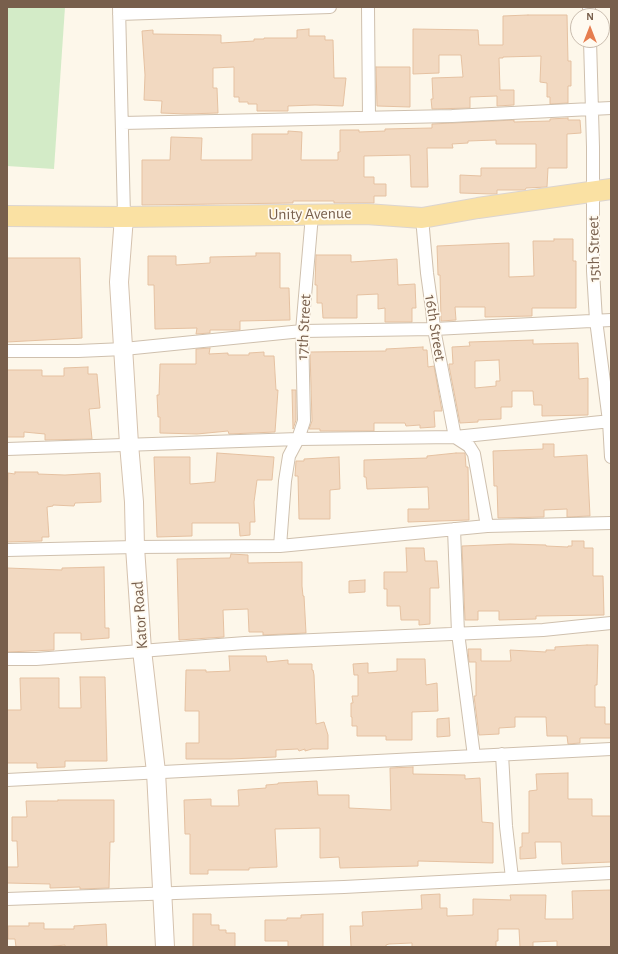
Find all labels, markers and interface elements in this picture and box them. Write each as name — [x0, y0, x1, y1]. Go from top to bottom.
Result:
north arrow — [570, 8, 610, 48]
text: N — [586, 11, 594, 22]
street label: Unity Avenue — [268, 204, 352, 224]
street label: 15th Street — [584, 216, 604, 282]
street label: 17th Street — [293, 294, 315, 360]
street label: 16th Street — [420, 294, 450, 362]
street label: Kator Road — [128, 580, 152, 650]

